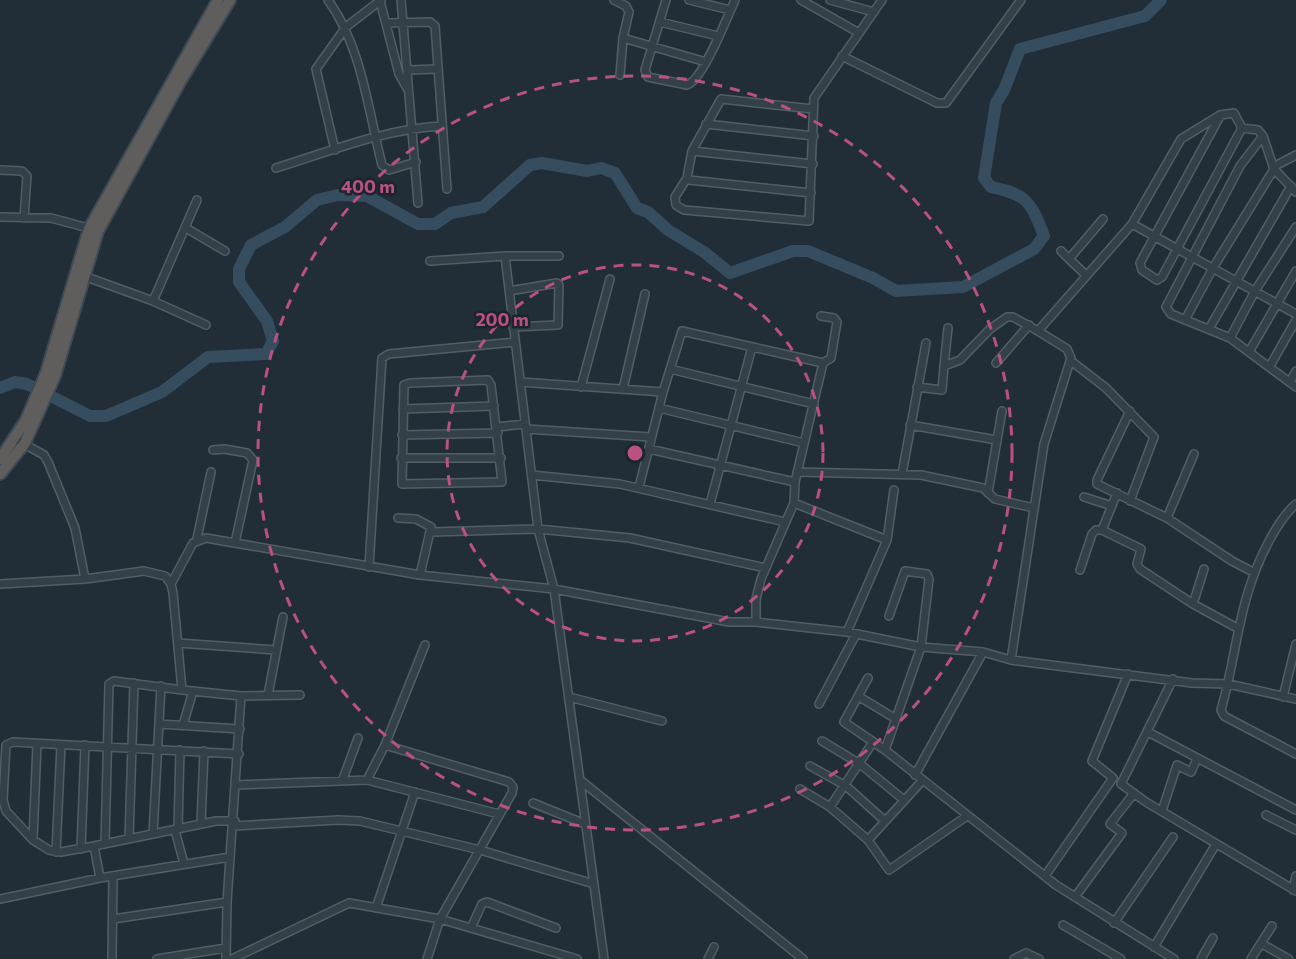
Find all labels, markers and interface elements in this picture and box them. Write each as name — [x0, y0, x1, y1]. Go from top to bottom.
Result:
text: 400 m — [341, 175, 395, 197]
text: 200 m — [475, 308, 529, 330]
centre of rings — [625, 443, 645, 463]

